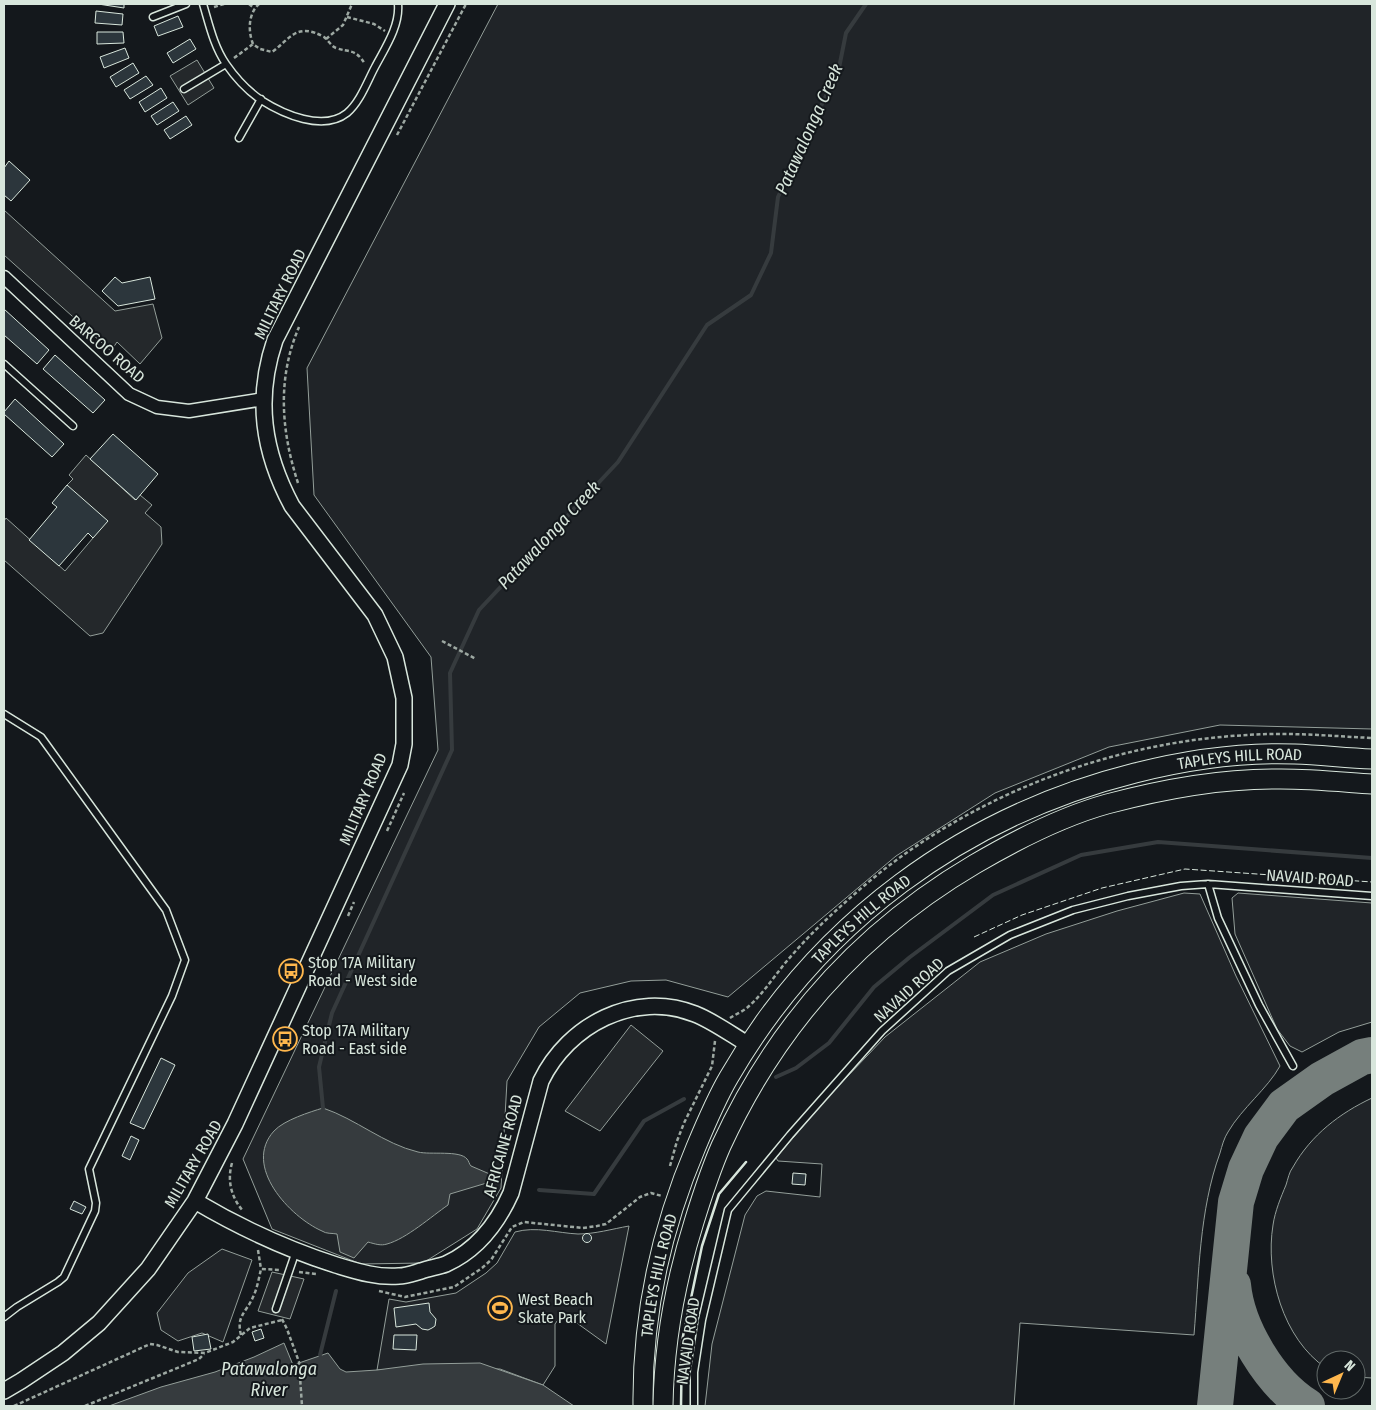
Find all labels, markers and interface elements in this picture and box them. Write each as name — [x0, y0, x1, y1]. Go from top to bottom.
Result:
water label: Patawalonga Creek — [770, 60, 848, 198]
street label: MILITARY ROAD — [250, 246, 310, 342]
street label: BARCOO ROAD — [65, 311, 149, 387]
water label: Patawalonga Creek — [493, 476, 605, 594]
street label: TAPLEYS HILL ROAD — [1176, 744, 1303, 773]
street label: MILITARY ROAD — [335, 750, 391, 848]
street label: NAVAID ROAD — [1266, 865, 1354, 891]
street label: TAPLEYS HILL ROAD — [808, 870, 914, 967]
place label: Stop 17A Military Road - West side — [308, 953, 418, 990]
street label: NAVAID ROAD — [870, 954, 948, 1026]
bus stop icon: Stop 17A Military Road - West side — [278, 958, 304, 984]
place label: Stop 17A Military Road - East side — [302, 1021, 410, 1058]
bus stop icon: Stop 17A Military Road - East side — [272, 1026, 298, 1052]
street label: AFRICAINE ROAD — [479, 1092, 527, 1200]
street label: MILITARY ROAD — [160, 1117, 226, 1211]
street label: TAPLEYS HILL ROAD — [637, 1211, 680, 1338]
place label: West Beach Skate Park — [518, 1290, 593, 1327]
sports icon: West Beach Skate Park — [487, 1295, 513, 1321]
street label: NAVAID ROAD — [672, 1296, 704, 1386]
north arrow — [1316, 1350, 1366, 1400]
text: N — [1341, 1357, 1359, 1375]
water label: Patawalonga River — [221, 1358, 317, 1401]

